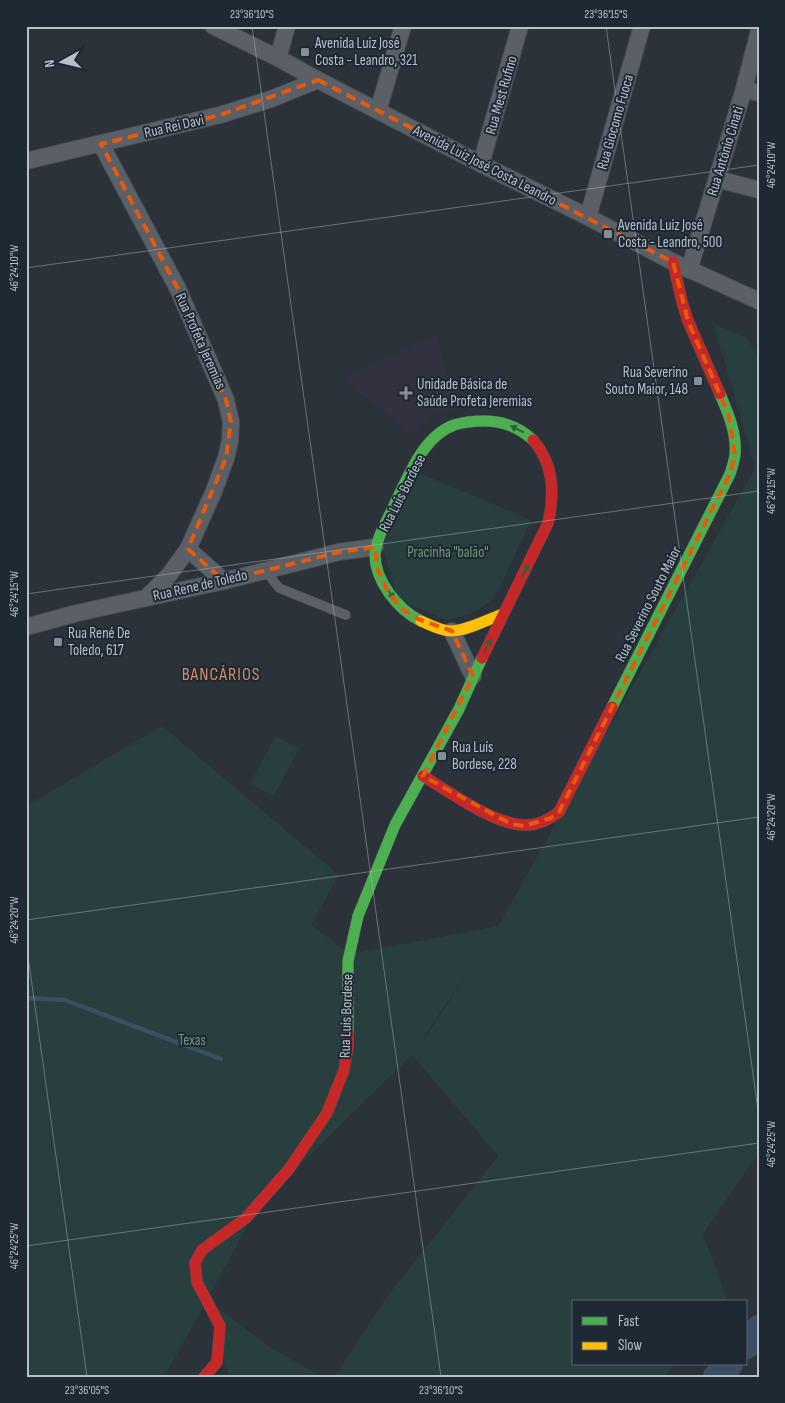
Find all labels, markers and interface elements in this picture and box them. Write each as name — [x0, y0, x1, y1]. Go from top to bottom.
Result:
text: 23°36'10"S — [230, 7, 274, 22]
text: 23°36'15"S — [584, 7, 628, 22]
place label: Avenida Luiz José Costa - Leandro, 321 — [314, 34, 418, 70]
north arrow — [38, 38, 88, 88]
marker: Avenida Luiz José Costa - Leandro, 321 — [299, 46, 311, 58]
street label: Rua Mest Rufino — [481, 54, 522, 137]
text: N — [41, 59, 59, 69]
street label: Rua Giocomo Fuoca — [593, 72, 638, 172]
street label: Rua Antônio Cinati — [703, 104, 748, 198]
street label: Rua Rei Davi — [142, 110, 206, 143]
street label: Avenida Luiz José Costa Leandro — [409, 121, 560, 210]
text: 46°24'10"W — [764, 142, 779, 188]
place label: Avenida Luiz José Costa - Leandro, 500 — [617, 216, 722, 252]
marker: Avenida Luiz José Costa - Leandro, 500 — [602, 228, 614, 240]
text: 46°24'10"W — [7, 245, 22, 291]
street label: Rua Profeta Jeremias — [171, 290, 230, 392]
place label: Rua Severino Souto Maior, 148 — [605, 363, 688, 399]
place label: Unidade Básica de Saúde Profeta Jeremias — [417, 375, 532, 411]
marker: Rua Severino Souto Maior, 148 — [692, 375, 704, 387]
marker: Unidade Básica de Saúde Profeta Jeremias — [399, 386, 413, 400]
one-way arrow — [510, 424, 524, 432]
street label: Rua Luis Bordese — [375, 451, 430, 535]
text: 46°24'15"W — [764, 468, 779, 514]
street label: Rua Severino Souto Maior — [611, 542, 686, 665]
park label: Pracinha "balão" — [407, 543, 489, 562]
one-way arrow — [521, 564, 529, 578]
street label: Rua Rene de Toledo — [151, 565, 249, 606]
text: 46°24'15"W — [7, 571, 22, 617]
one-way arrow — [385, 586, 395, 600]
place label: Rua René De Toledo, 617 — [68, 624, 130, 660]
marker: Rua René De Toledo, 617 — [52, 636, 64, 648]
one-way arrow — [484, 638, 492, 652]
district label: BANCÁRIOS — [182, 664, 260, 685]
place label: Rua Luís Bordese, 228 — [452, 738, 517, 774]
marker: Rua Luís Bordese, 228 — [436, 750, 448, 762]
text: 46°24'20"W — [764, 793, 779, 841]
text: 46°24'20"W — [7, 896, 22, 944]
street label: Rua Luis Bordese — [336, 974, 357, 1059]
park label: Texas — [178, 1031, 206, 1050]
text: 46°24'25"W — [764, 1120, 779, 1167]
text: 46°24'25"W — [7, 1222, 22, 1269]
legend — [572, 1300, 748, 1366]
text: Fast — [618, 1312, 640, 1331]
text: Slow — [618, 1336, 642, 1355]
text: 23°36'05"S — [65, 1383, 109, 1398]
text: 23°36'10"S — [419, 1383, 463, 1398]

